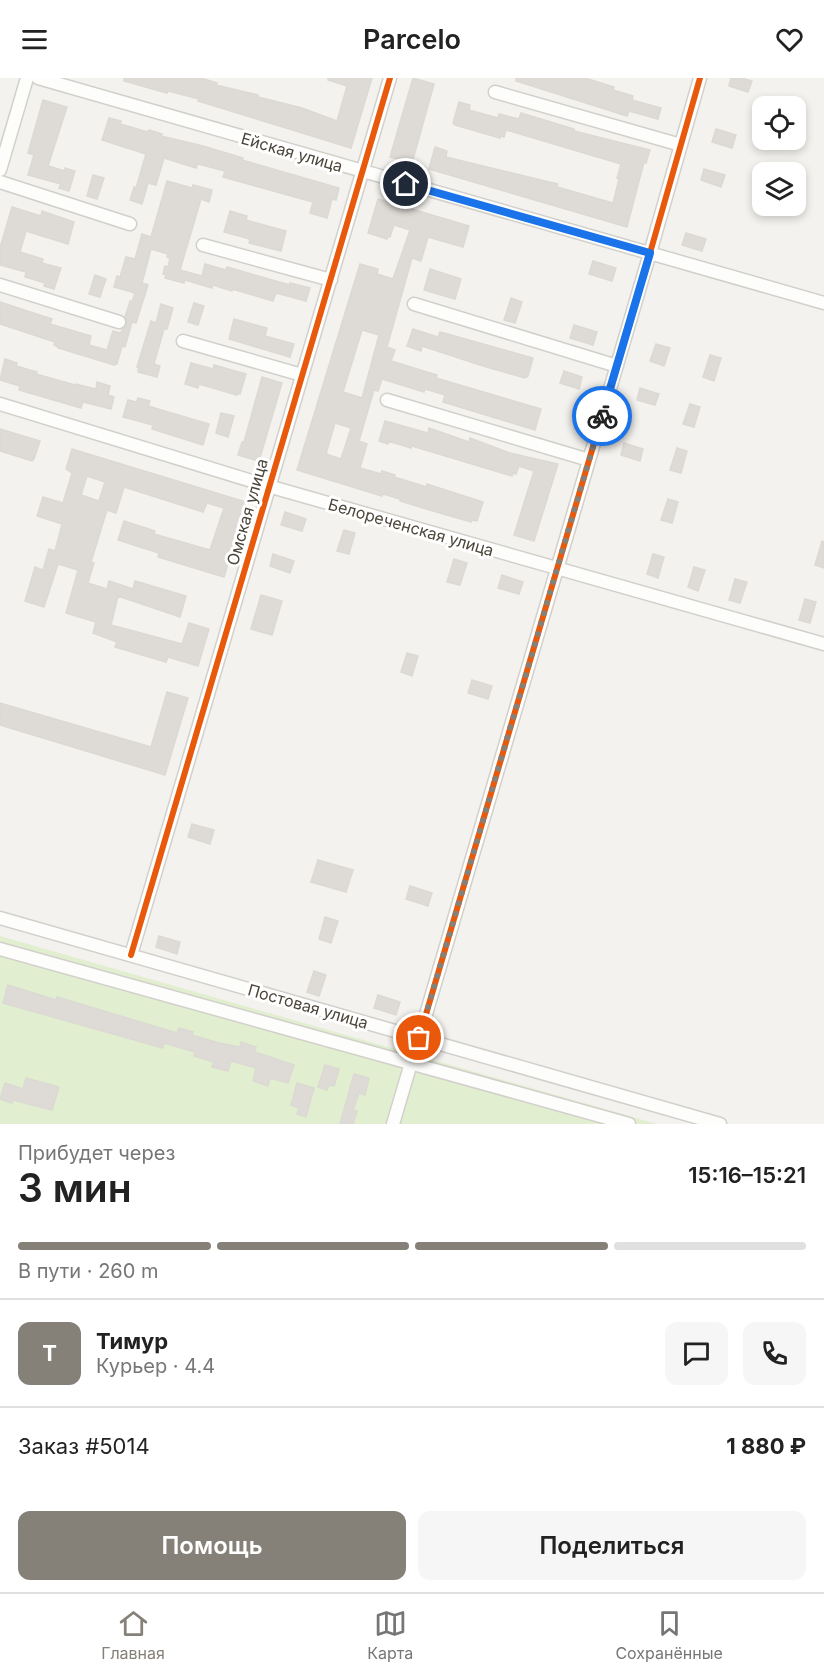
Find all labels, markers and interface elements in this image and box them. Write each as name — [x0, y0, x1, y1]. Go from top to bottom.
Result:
icon: menu — [18, 23, 51, 56]
text: Parcelo — [363, 23, 461, 56]
icon: heart — [773, 23, 806, 56]
map controls — [752, 96, 806, 216]
button: locate — [752, 96, 806, 150]
street label: Ейская улица — [239, 128, 345, 176]
pin — [380, 158, 431, 209]
button: layers — [752, 162, 806, 216]
icon: home — [389, 167, 422, 200]
courier — [572, 386, 632, 446]
icon: bike — [586, 400, 619, 433]
street label: Омская улица — [222, 456, 272, 568]
street label: Белореченская улица — [326, 494, 496, 560]
street label: Постовая улица — [246, 979, 370, 1033]
pin — [393, 1012, 444, 1063]
icon: bag — [402, 1021, 435, 1054]
text: Прибудет через — [18, 1141, 175, 1165]
text: 15:16–15:21 — [688, 1162, 806, 1188]
text: 3 мин — [18, 1164, 132, 1211]
text: В пути · 260 m — [18, 1259, 159, 1283]
button: chat — [665, 1322, 728, 1385]
button: phone — [743, 1322, 806, 1385]
text: Тимур — [96, 1328, 168, 1354]
text: Т — [42, 1340, 57, 1366]
text: Курьер · 4.4 — [96, 1354, 215, 1378]
text: Заказ #5014 — [18, 1433, 150, 1459]
text: 1 880 ₽ — [726, 1433, 806, 1459]
button: Помощь — [18, 1511, 406, 1580]
button: Поделиться — [418, 1511, 806, 1580]
tab: Главная — [101, 1607, 165, 1663]
tab: Карта — [367, 1607, 413, 1663]
tab: Сохранённые — [615, 1607, 723, 1663]

